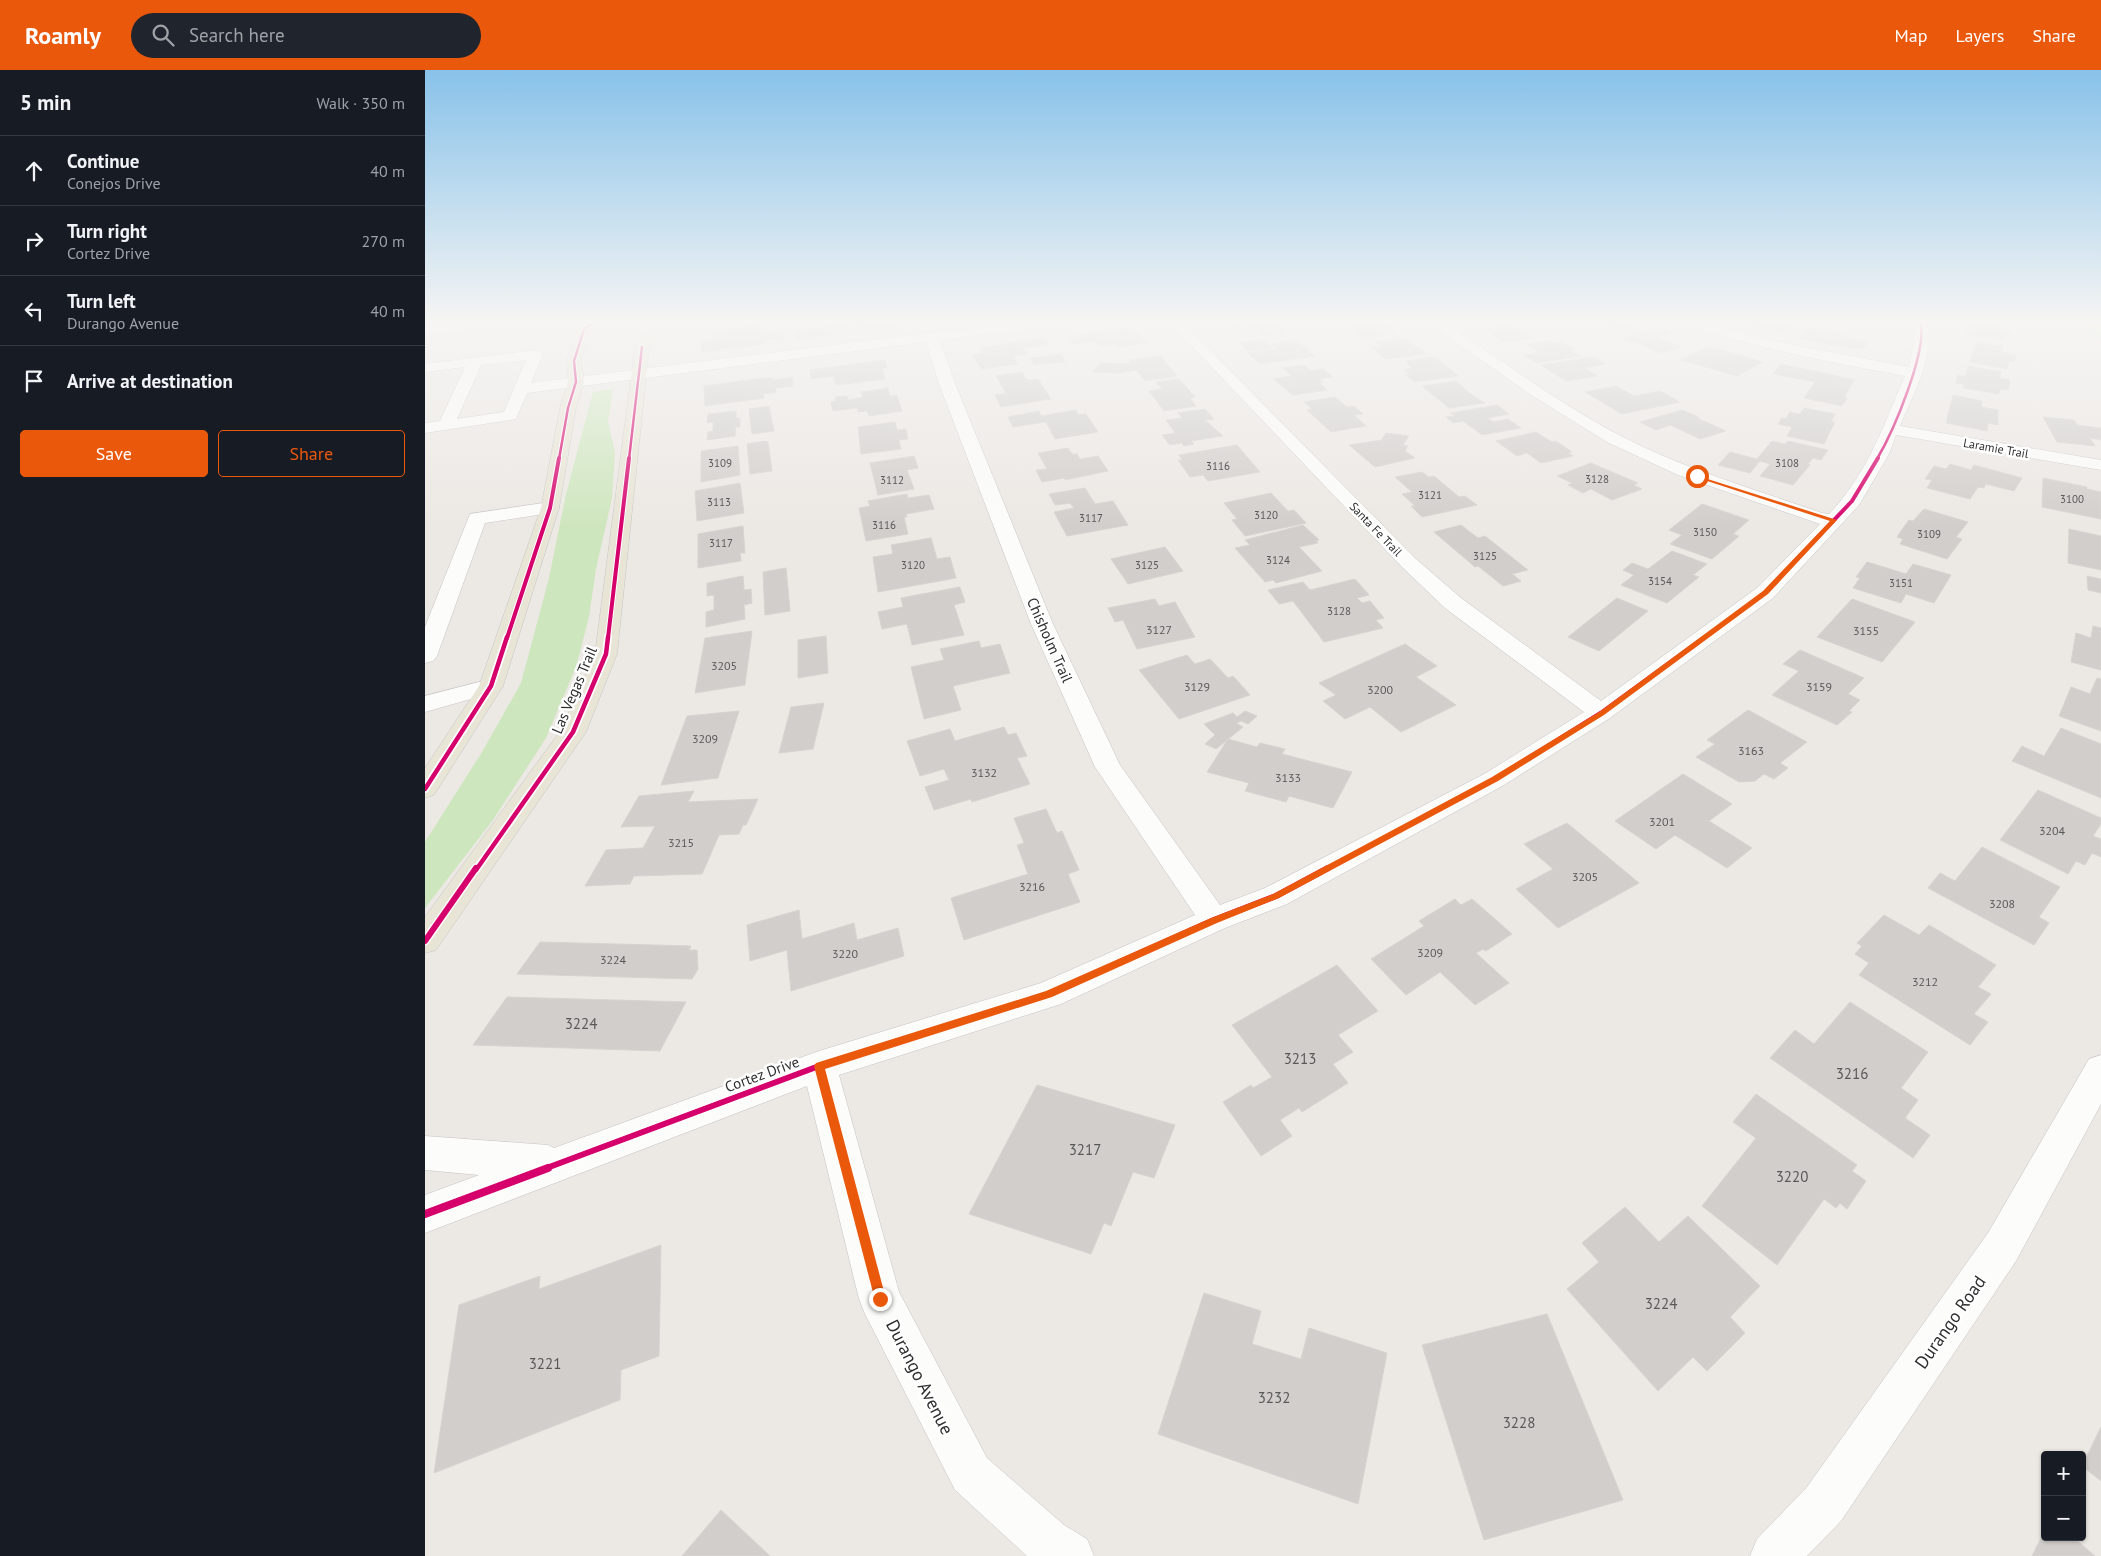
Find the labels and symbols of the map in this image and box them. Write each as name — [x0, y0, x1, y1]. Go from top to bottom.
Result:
street label: Laramie Trail — [1962, 435, 2030, 461]
house number: 3109 — [708, 456, 732, 470]
house number: 3108 — [1775, 456, 1799, 470]
house number: 3116 — [1206, 459, 1230, 473]
route start — [1686, 465, 1709, 488]
house number: 3128 — [1585, 472, 1609, 486]
house number: 3112 — [880, 473, 904, 487]
house number: 3121 — [1418, 488, 1442, 502]
house number: 3100 — [2060, 492, 2084, 506]
house number: 3113 — [707, 495, 731, 509]
street label: Santa Fe Trail — [1346, 499, 1406, 560]
house number: 3120 — [1254, 508, 1278, 522]
house number: 3117 — [1079, 511, 1103, 525]
house number: 3116 — [872, 518, 896, 532]
house number: 3150 — [1693, 525, 1717, 539]
house number: 3109 — [1917, 527, 1941, 541]
house number: 3117 — [709, 536, 733, 550]
house number: 3125 — [1473, 549, 1497, 563]
house number: 3124 — [1266, 553, 1290, 567]
house number: 3120 — [901, 558, 925, 572]
house number: 3125 — [1135, 558, 1159, 572]
house number: 3154 — [1648, 574, 1672, 588]
house number: 3151 — [1889, 576, 1913, 590]
street label: Chisholm Trail — [1023, 594, 1077, 686]
house number: 3128 — [1327, 604, 1351, 618]
house number: 3127 — [1146, 622, 1172, 637]
house number: 3155 — [1853, 623, 1879, 638]
street label: Las Vegas Trail — [547, 643, 601, 736]
house number: 3205 — [711, 658, 737, 673]
house number: 3129 — [1184, 679, 1210, 694]
house number: 3159 — [1806, 679, 1832, 694]
house number: 3200 — [1367, 682, 1394, 697]
house number: 3209 — [692, 731, 718, 746]
house number: 3163 — [1738, 743, 1764, 758]
house number: 3132 — [971, 765, 997, 780]
house number: 3133 — [1275, 770, 1301, 785]
house number: 3201 — [1649, 814, 1675, 829]
house number: 3204 — [2039, 823, 2066, 838]
house number: 3215 — [668, 835, 694, 850]
house number: 3205 — [1572, 869, 1598, 884]
house number: 3216 — [1019, 879, 1045, 894]
house number: 3208 — [1989, 896, 2015, 911]
house number: 3209 — [1417, 945, 1443, 960]
house number: 3220 — [832, 946, 859, 961]
house number: 3224 — [600, 952, 627, 967]
house number: 3212 — [1912, 974, 1938, 989]
house number: 3224 — [565, 1014, 597, 1033]
house number: 3213 — [1284, 1049, 1316, 1068]
street label: Cortez Drive — [722, 1052, 802, 1096]
house number: 3216 — [1836, 1064, 1868, 1083]
house number: 3217 — [1069, 1140, 1101, 1159]
house number: 3220 — [1776, 1167, 1808, 1186]
street label: Durango Road — [1909, 1271, 1991, 1373]
route end — [869, 1288, 892, 1311]
house number: 3224 — [1645, 1294, 1677, 1313]
street label: Durango Avenue — [881, 1316, 959, 1438]
house number: 3221 — [529, 1354, 561, 1373]
house number: 3232 — [1258, 1388, 1290, 1407]
house number: 3228 — [1503, 1413, 1535, 1432]

